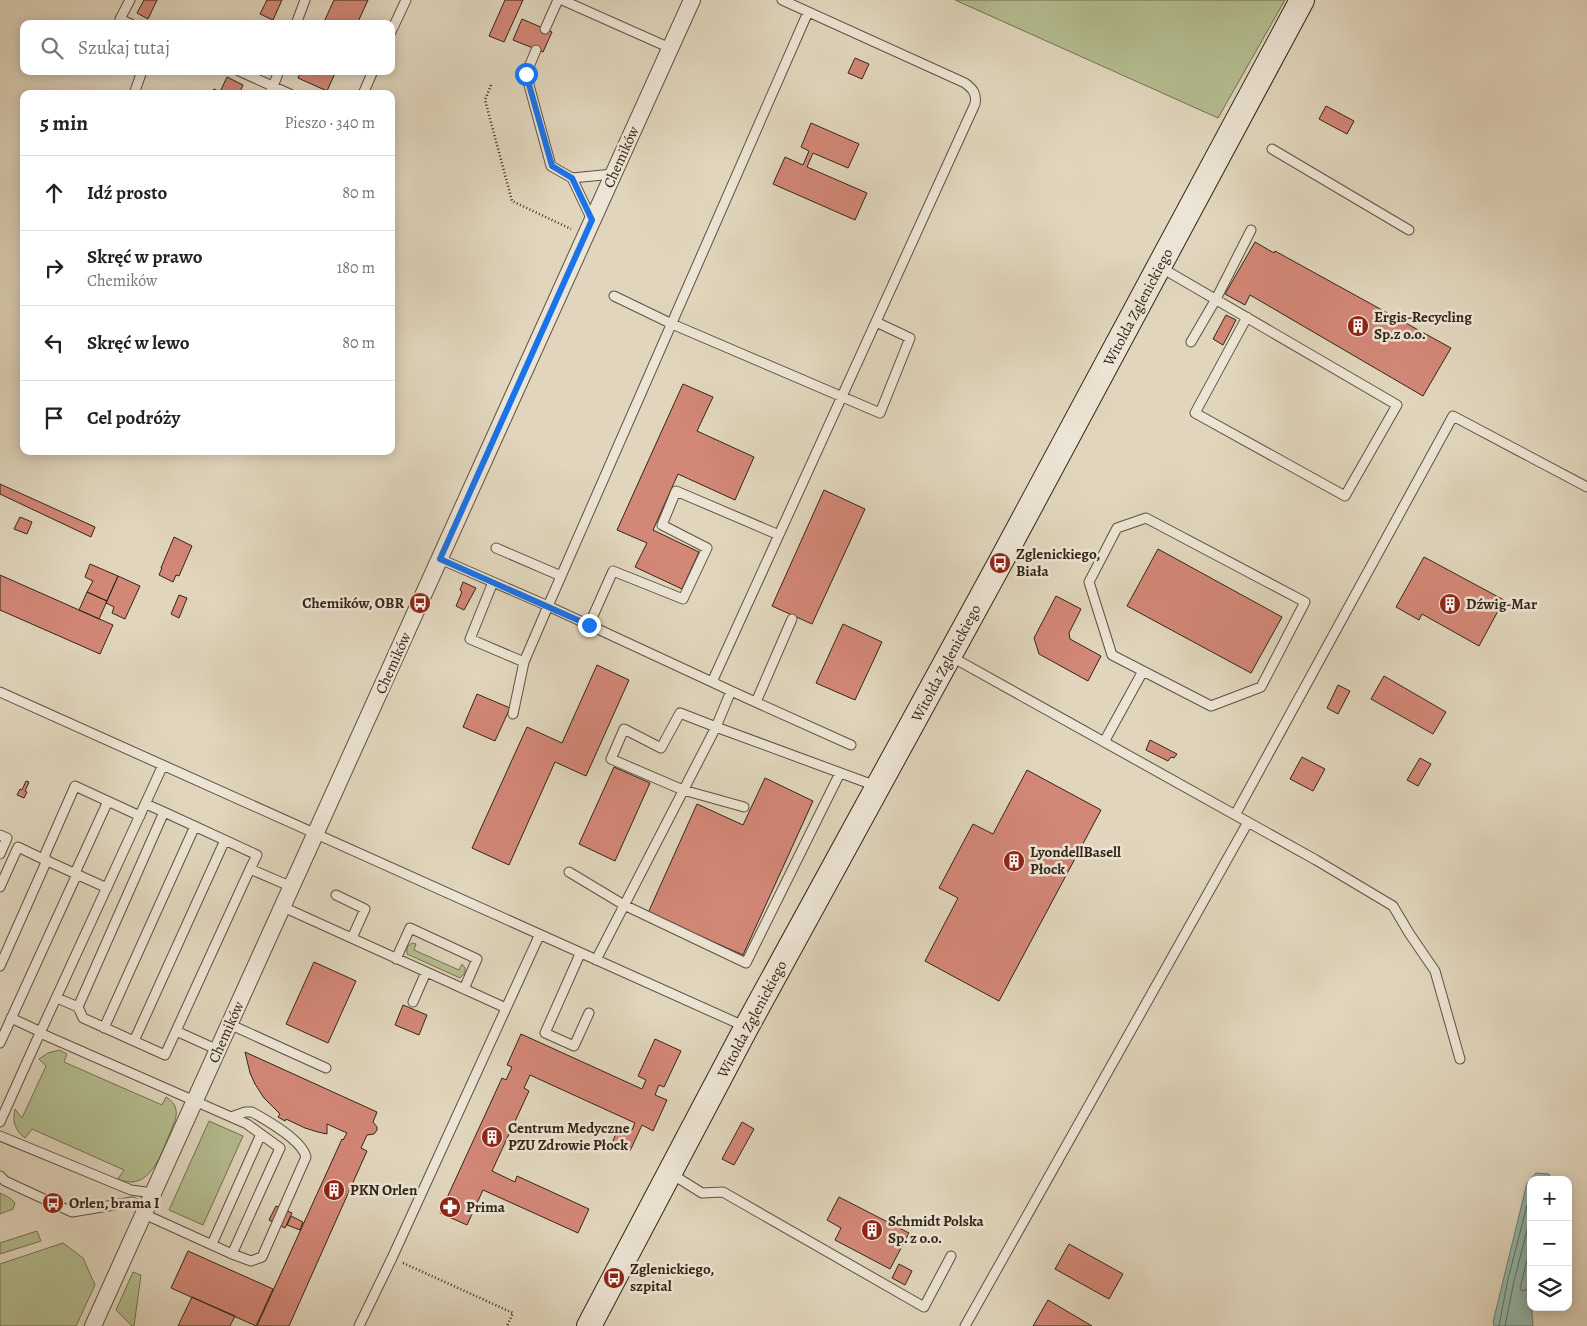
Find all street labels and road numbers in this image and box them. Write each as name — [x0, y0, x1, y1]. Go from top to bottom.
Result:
street label: Chemików — [598, 122, 644, 191]
street label: Witolda Zglenickiego — [1098, 245, 1177, 370]
street label: Witolda Zglenickiego — [906, 601, 985, 726]
street label: Chemików — [370, 628, 416, 697]
street label: Witolda Zglenickiego — [712, 957, 791, 1082]
street label: Chemików — [203, 997, 249, 1066]

